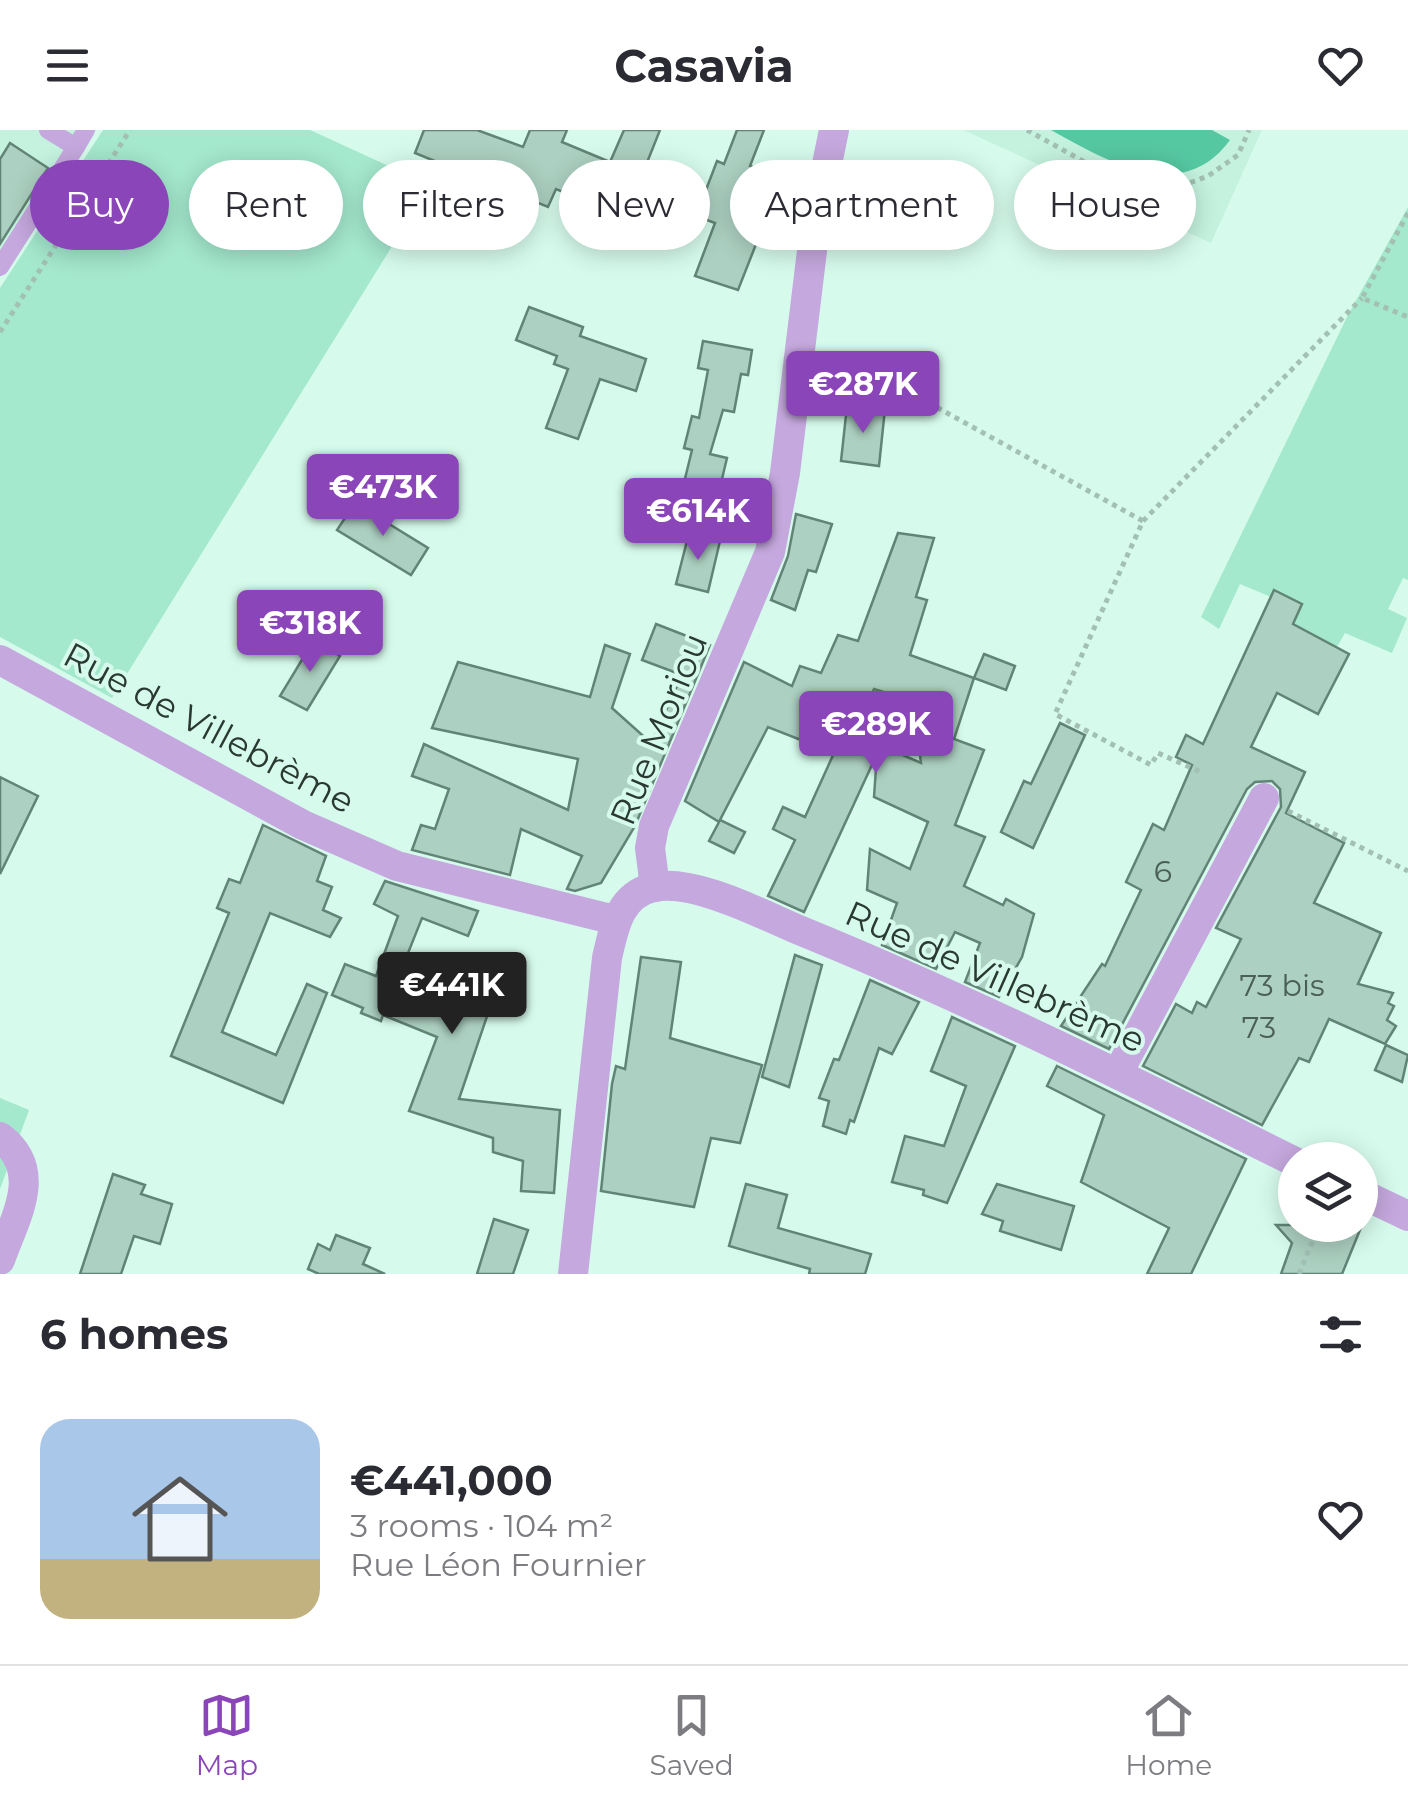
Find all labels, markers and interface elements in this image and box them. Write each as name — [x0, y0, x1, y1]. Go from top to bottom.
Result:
icon: menu — [40, 38, 95, 93]
text: Casavia — [614, 38, 794, 93]
icon: heart — [1313, 38, 1368, 93]
chip: Buy — [30, 160, 169, 250]
chip: Rent — [189, 160, 343, 250]
chip: Filters — [363, 160, 539, 250]
chip: New — [559, 160, 710, 250]
chip: Apartment — [730, 160, 994, 250]
chip: House — [1014, 160, 1196, 250]
pin: €287K — [793, 351, 933, 436]
text: €287K — [808, 364, 918, 403]
pin: €473K — [313, 454, 453, 539]
text: €473K — [329, 467, 437, 506]
pin: €614K — [628, 478, 768, 563]
text: €614K — [646, 491, 750, 530]
pin: €318K — [240, 590, 380, 675]
text: €318K — [259, 603, 361, 642]
street label: Rue Moriou — [601, 627, 717, 831]
street label: Rue de Villebrème — [56, 633, 362, 822]
pin: €289K — [806, 691, 946, 776]
text: €289K — [821, 704, 931, 743]
house number: 6 — [1154, 853, 1172, 890]
street label: Rue de Villebrème — [839, 891, 1152, 1062]
pin: €441K — [382, 952, 522, 1037]
text: €441K — [399, 965, 505, 1004]
house number: 73 bis — [1239, 967, 1325, 1004]
house number: 73 — [1242, 1009, 1276, 1046]
map controls — [1278, 1142, 1378, 1242]
button: layers — [1278, 1142, 1378, 1242]
icon: filters — [1313, 1307, 1368, 1362]
text: 6 homes — [40, 1308, 228, 1360]
text: €441,000 — [350, 1454, 553, 1506]
icon: home — [120, 1459, 240, 1579]
icon: heart — [1313, 1492, 1368, 1547]
text: 3 rooms · 104 m² — [350, 1506, 613, 1545]
text: Rue Léon Fournier — [350, 1545, 647, 1584]
tab: Map — [196, 1688, 258, 1782]
tab: Saved — [650, 1688, 734, 1782]
tab: Home — [1125, 1688, 1212, 1782]

